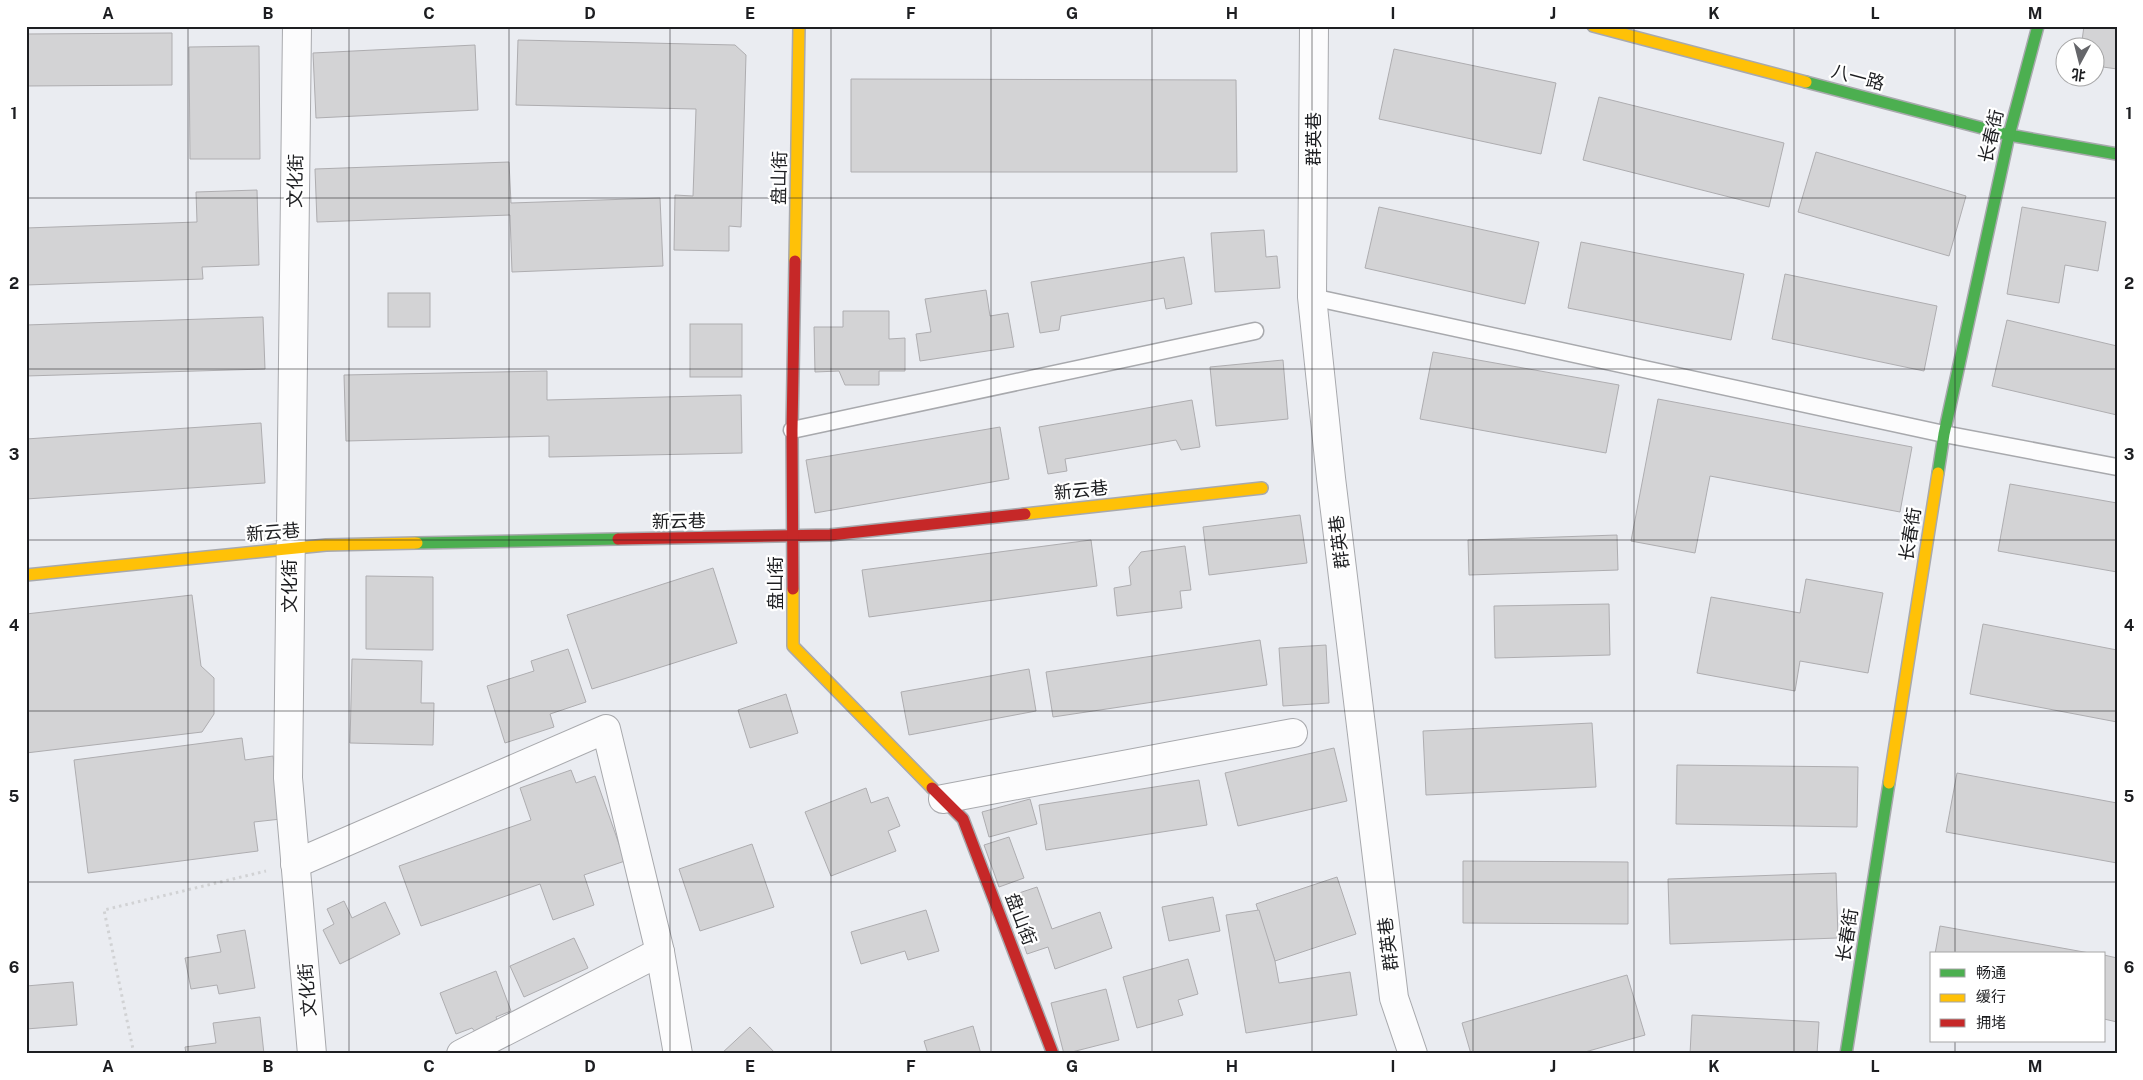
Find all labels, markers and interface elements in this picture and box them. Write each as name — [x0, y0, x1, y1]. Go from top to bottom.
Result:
text: A — [102, 4, 114, 23]
text: B — [263, 4, 274, 23]
text: C — [423, 4, 435, 23]
text: D — [584, 4, 596, 23]
text: E — [745, 4, 755, 23]
text: F — [906, 4, 916, 23]
text: G — [1066, 4, 1078, 23]
text: H — [1226, 4, 1238, 23]
text: I — [1391, 4, 1395, 23]
text: J — [1550, 4, 1556, 23]
text: K — [1708, 4, 1720, 23]
text: L — [1870, 4, 1880, 23]
text: M — [2028, 4, 2042, 23]
north arrow — [2056, 38, 2106, 88]
street label: 八一路 — [1829, 60, 1887, 94]
text: 北 — [2070, 66, 2086, 84]
text: 1 — [11, 104, 17, 123]
text: 1 — [2126, 104, 2132, 123]
street label: 长春街 — [1975, 107, 2007, 165]
street label: 群英巷 — [1303, 112, 1324, 166]
street label: 盘山街 — [768, 151, 790, 205]
street label: 文化街 — [284, 154, 306, 208]
text: 2 — [9, 274, 19, 293]
text: 2 — [2124, 274, 2134, 293]
text: 3 — [9, 445, 19, 464]
text: 3 — [2124, 445, 2134, 464]
street label: 新云巷 — [1053, 477, 1109, 503]
street label: 长春街 — [1895, 506, 1925, 562]
street label: 新云巷 — [652, 510, 706, 532]
street label: 群英巷 — [1325, 514, 1353, 570]
street label: 新云巷 — [245, 519, 301, 545]
street label: 盘山街 — [765, 556, 786, 610]
street label: 文化街 — [279, 559, 300, 613]
text: 4 — [9, 616, 20, 635]
text: 4 — [2124, 616, 2135, 635]
text: 5 — [9, 787, 20, 806]
text: 5 — [2124, 787, 2135, 806]
street label: 盘山街 — [1002, 890, 1040, 948]
street label: 长春街 — [1832, 907, 1862, 963]
street label: 群英巷 — [1374, 916, 1402, 972]
legend — [1930, 952, 2106, 1042]
text: 6 — [9, 958, 19, 977]
text: 6 — [2124, 958, 2134, 977]
street label: 文化街 — [294, 962, 320, 1018]
text: 畅通 — [1976, 964, 2006, 981]
text: 缓行 — [1976, 988, 2006, 1005]
text: 拥堵 — [1976, 1014, 2006, 1031]
text: A — [102, 1057, 114, 1076]
text: B — [263, 1057, 274, 1076]
text: C — [423, 1057, 435, 1076]
text: D — [584, 1057, 596, 1076]
text: E — [745, 1057, 755, 1076]
text: F — [906, 1057, 916, 1076]
text: G — [1066, 1057, 1078, 1076]
text: H — [1226, 1057, 1238, 1076]
text: I — [1391, 1057, 1395, 1076]
text: J — [1550, 1057, 1556, 1076]
text: K — [1708, 1057, 1720, 1076]
text: L — [1870, 1057, 1880, 1076]
text: M — [2028, 1057, 2042, 1076]

